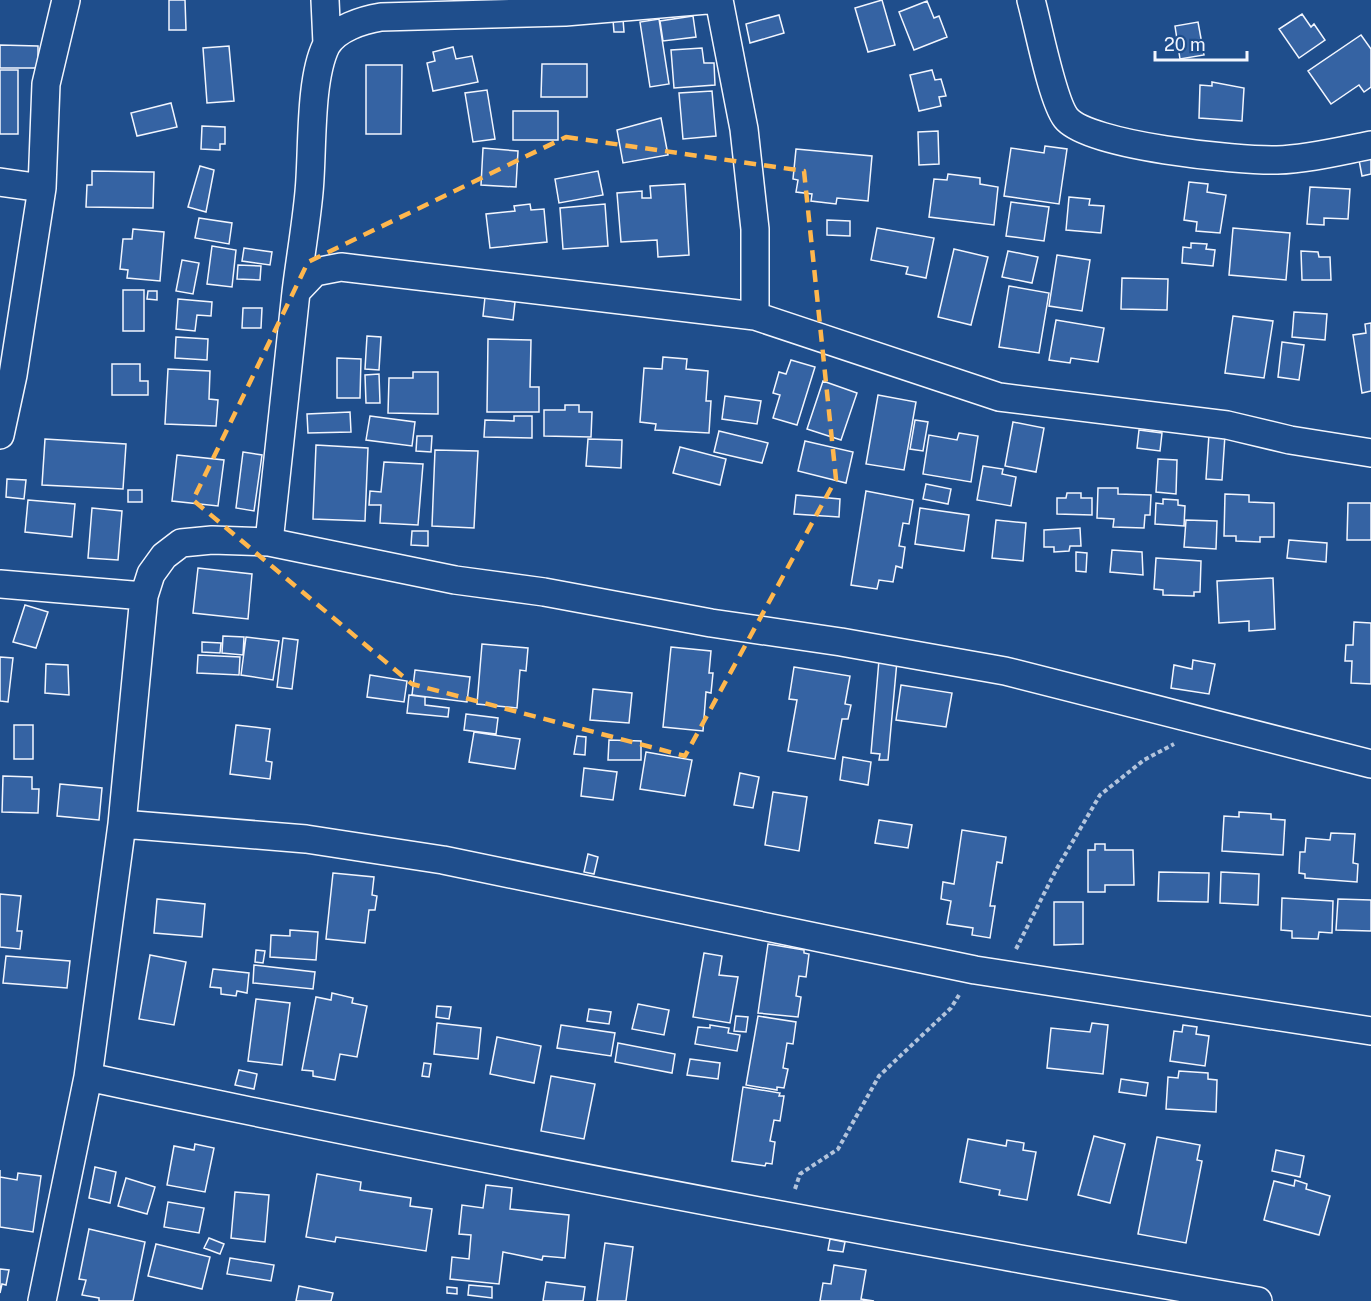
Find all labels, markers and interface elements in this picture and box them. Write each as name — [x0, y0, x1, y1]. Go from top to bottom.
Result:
scale bar — [1155, 24, 1246, 62]
text: 20 m — [1164, 34, 1206, 55]

